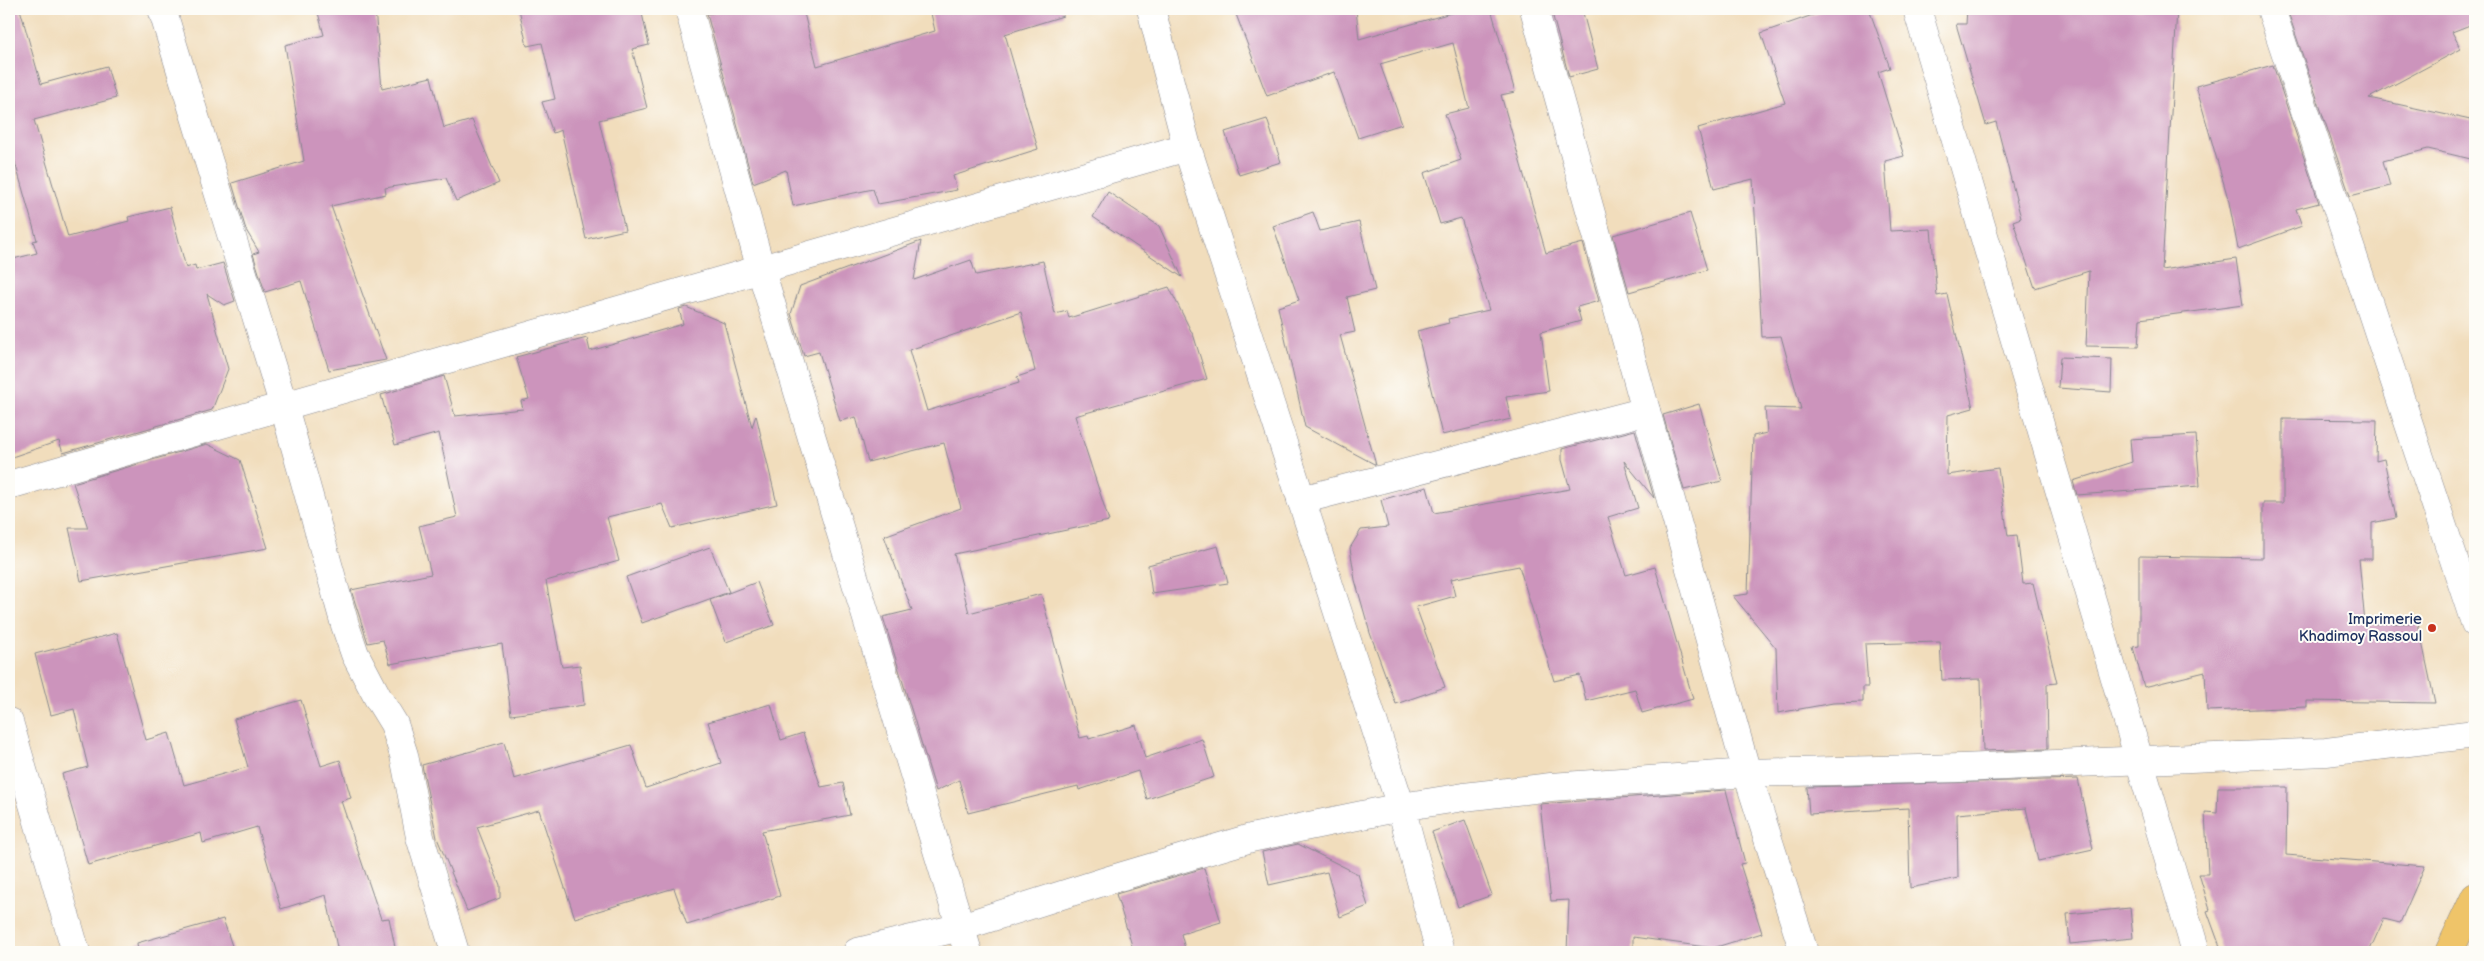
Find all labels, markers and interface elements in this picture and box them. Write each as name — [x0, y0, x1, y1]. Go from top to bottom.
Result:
place label: Imprimerie Khadimoy Rassoul — [2299, 610, 2422, 646]
marker: Imprimerie Khadimoy Rassoul — [2426, 622, 2438, 634]

